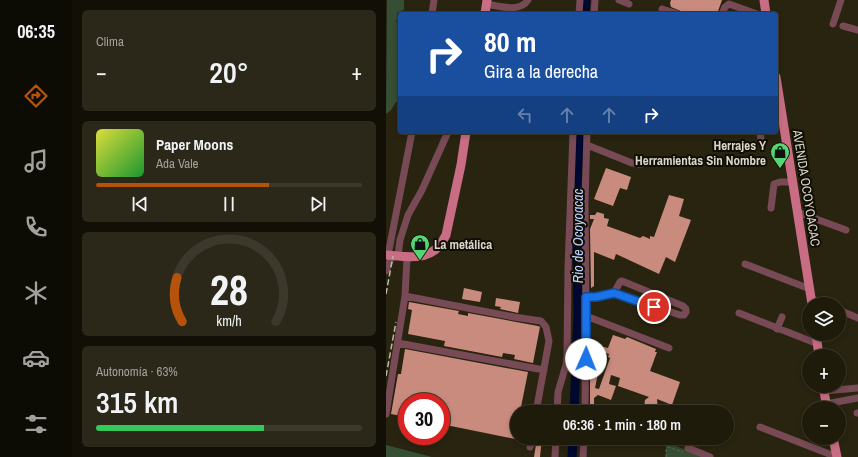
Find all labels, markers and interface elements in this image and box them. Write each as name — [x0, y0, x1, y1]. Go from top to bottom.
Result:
text: 06:35 — [17, 19, 55, 44]
text: 80 m — [484, 23, 536, 61]
icon: right — [418, 28, 470, 80]
text: Clima — [96, 33, 124, 50]
text: 20° — [209, 52, 249, 92]
text: − — [96, 57, 107, 87]
text: + — [351, 57, 362, 87]
text: Gira a la derecha — [484, 59, 598, 84]
icon: directions — [22, 82, 50, 110]
icon: left — [514, 104, 536, 126]
icon: ahead — [556, 104, 578, 126]
icon: ahead — [598, 104, 620, 126]
icon: right — [640, 104, 662, 126]
street label: AVENIDA OCOYOACAC — [789, 128, 824, 248]
text: Paper Moons — [156, 134, 233, 155]
place label: Herrajes Y Herramientas Sin Nombre — [635, 137, 767, 169]
shop icon: Herrajes Y Herramientas Sin Nombre — [769, 141, 791, 169]
icon: music — [22, 147, 50, 175]
text: Ada Vale — [156, 155, 198, 172]
water label: Rio de Ocoyoacac — [569, 189, 587, 283]
icon: previous — [129, 193, 151, 215]
icon: pause — [218, 193, 240, 215]
icon: next — [307, 193, 329, 215]
icon: phone — [22, 213, 50, 241]
shop icon: La metálica — [409, 233, 431, 261]
place label: La metálica — [434, 236, 492, 253]
text: 28 — [210, 262, 248, 318]
icon: climate — [22, 279, 50, 307]
pin — [637, 290, 671, 324]
icon: arrive — [643, 296, 665, 318]
map controls — [802, 297, 846, 445]
button: layers — [802, 297, 846, 341]
text: km/h — [216, 311, 242, 330]
position arrow — [565, 338, 607, 380]
icon: car — [22, 344, 50, 372]
button: + — [802, 349, 846, 393]
text: Autonomía · 63% — [96, 363, 178, 380]
text: 315 km — [96, 382, 178, 422]
speed limit sign: 30 — [398, 393, 450, 445]
button: − — [802, 401, 846, 445]
icon: filters — [22, 410, 50, 438]
text: 06:36 · 1 min · 180 m — [563, 414, 681, 435]

